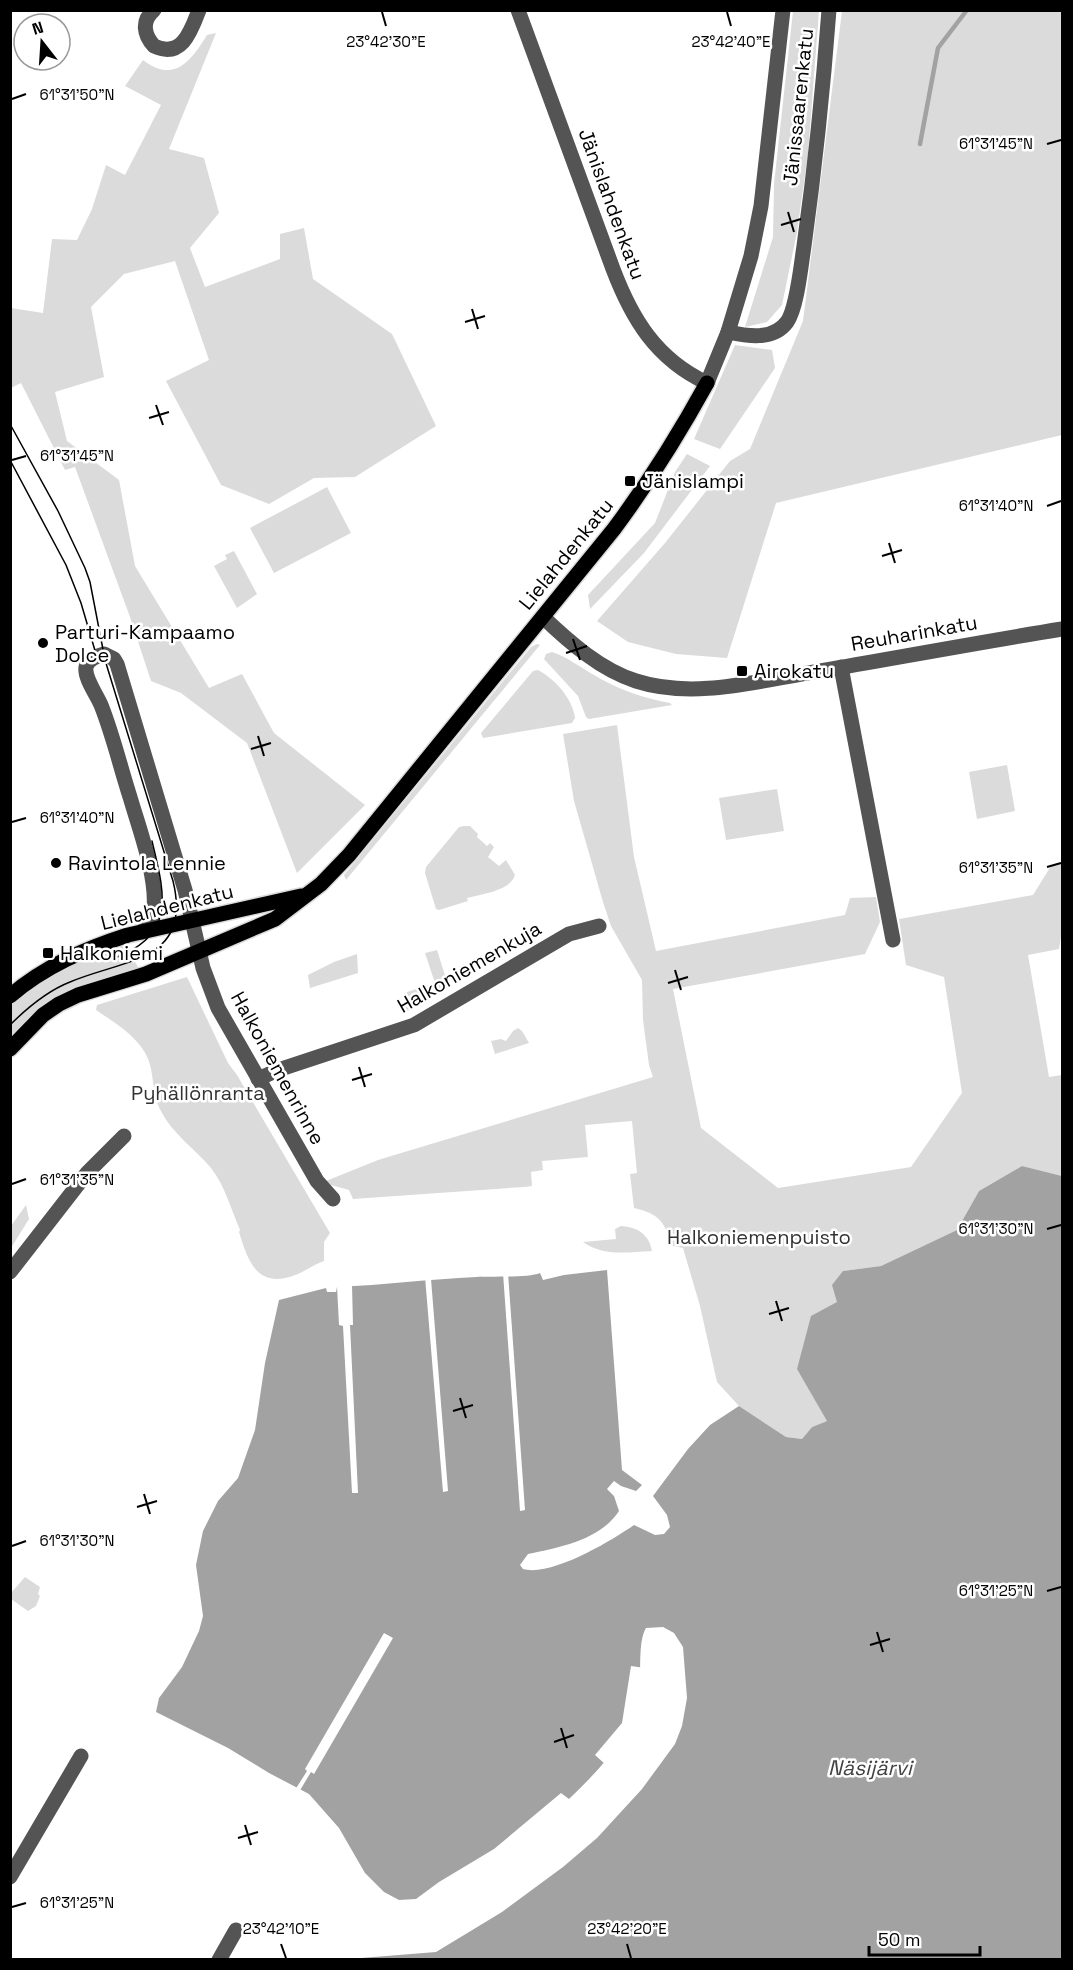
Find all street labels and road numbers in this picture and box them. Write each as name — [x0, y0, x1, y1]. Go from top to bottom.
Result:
street label: Jänissaarenkatu — [777, 27, 819, 187]
street label: Jänislahdenkatu — [573, 125, 651, 283]
street label: Lielahdenkatu — [513, 493, 619, 615]
street label: Reuharinkatu — [849, 609, 979, 657]
street label: Lielahdenkatu — [98, 878, 236, 936]
street label: Halkoniemenkuja — [392, 915, 546, 1019]
street label: Halkoniemenrinne — [225, 987, 331, 1149]

